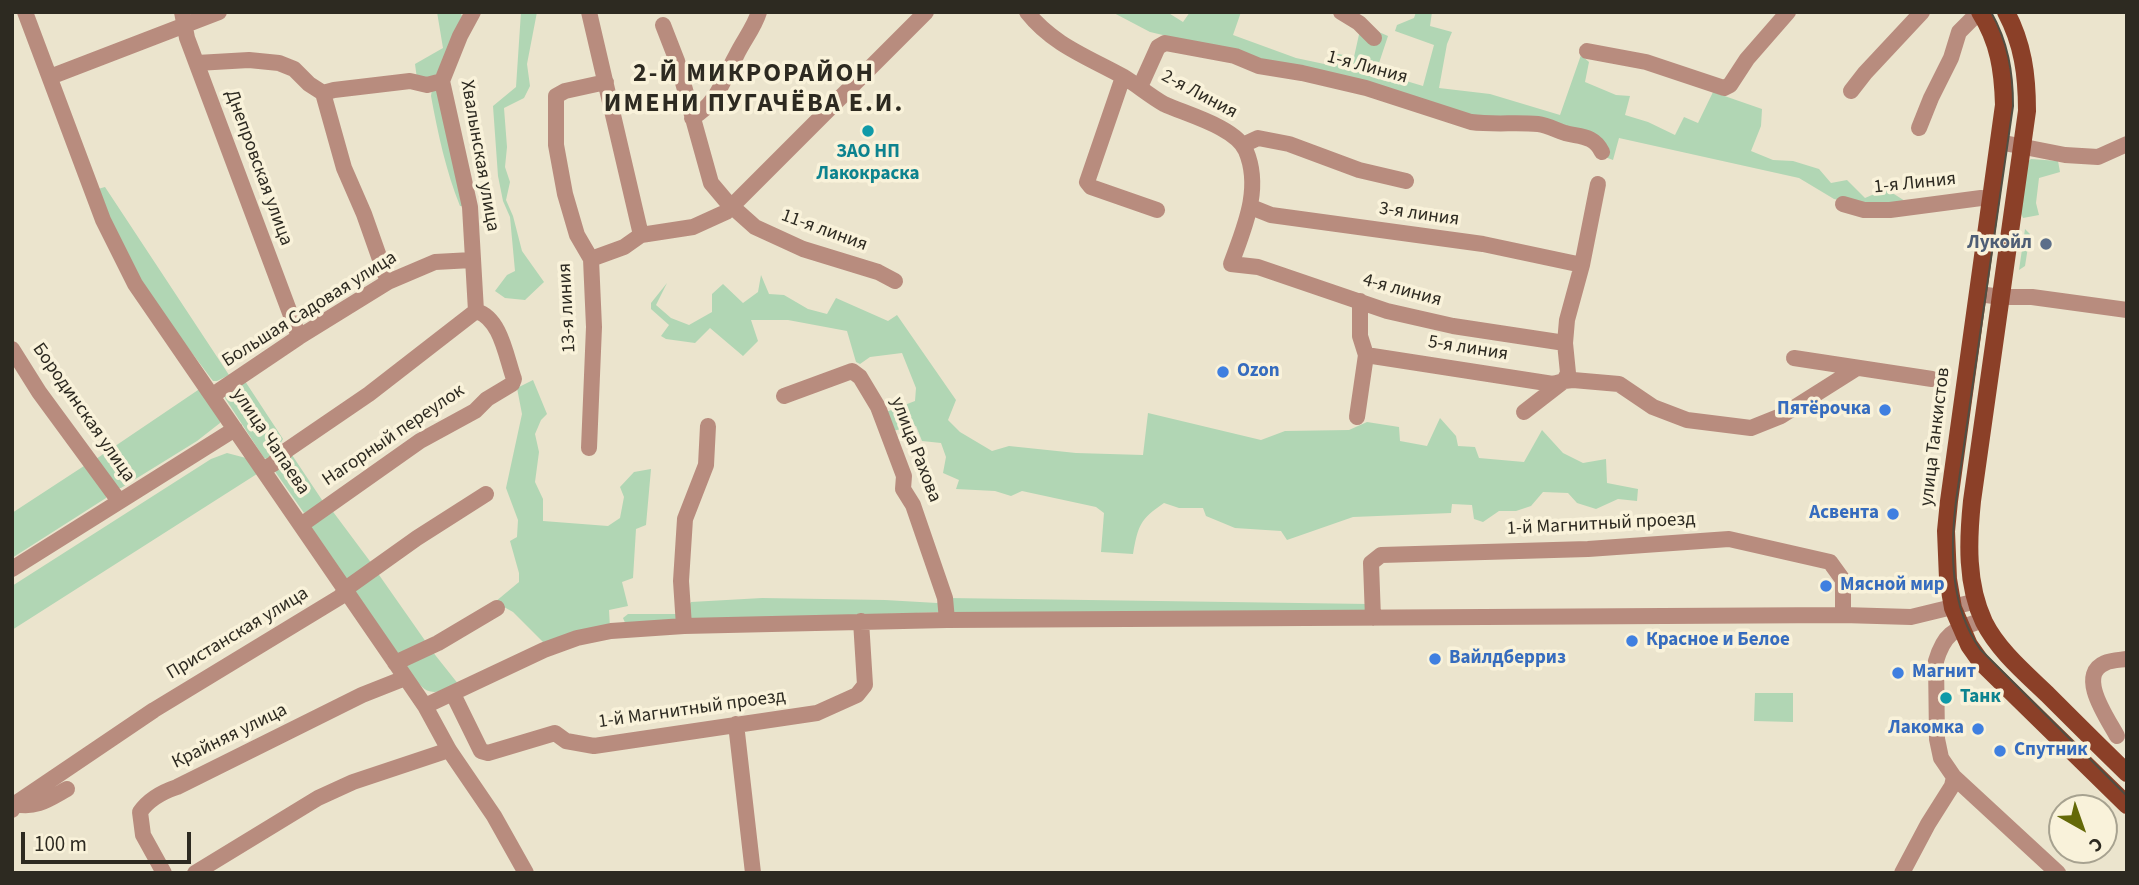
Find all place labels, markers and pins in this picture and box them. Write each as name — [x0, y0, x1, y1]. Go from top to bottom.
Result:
marker: ЗАО НП Лакокраска — [860, 123, 876, 139]
place label: ЗАО НП Лакокраска — [816, 142, 920, 186]
place label: Лукойл — [1967, 233, 2032, 255]
marker: Лукойл — [2038, 236, 2054, 252]
place label: Ozon — [1237, 361, 1280, 383]
marker: Ozon — [1215, 364, 1231, 380]
place label: Пятёрочка — [1777, 399, 1871, 421]
marker: Пятёрочка — [1877, 402, 1893, 418]
place label: Асвента — [1809, 503, 1879, 525]
marker: Асвента — [1885, 506, 1901, 522]
place label: Мясной мир — [1840, 575, 1945, 597]
marker: Мясной мир — [1818, 578, 1834, 594]
place label: Красное и Белое — [1646, 630, 1790, 652]
marker: Красное и Белое — [1624, 633, 1640, 649]
place label: Вайлдберриз — [1449, 648, 1566, 670]
marker: Вайлдберриз — [1427, 651, 1443, 667]
place label: Магнит — [1912, 662, 1976, 684]
marker: Магнит — [1890, 665, 1906, 681]
place label: Танк — [1960, 687, 2001, 709]
marker: Танк — [1938, 690, 1954, 706]
place label: Лакомка — [1888, 718, 1964, 740]
marker: Лакомка — [1970, 721, 1986, 737]
place label: Спутник — [2014, 740, 2088, 762]
marker: Спутник — [1992, 743, 2008, 759]

